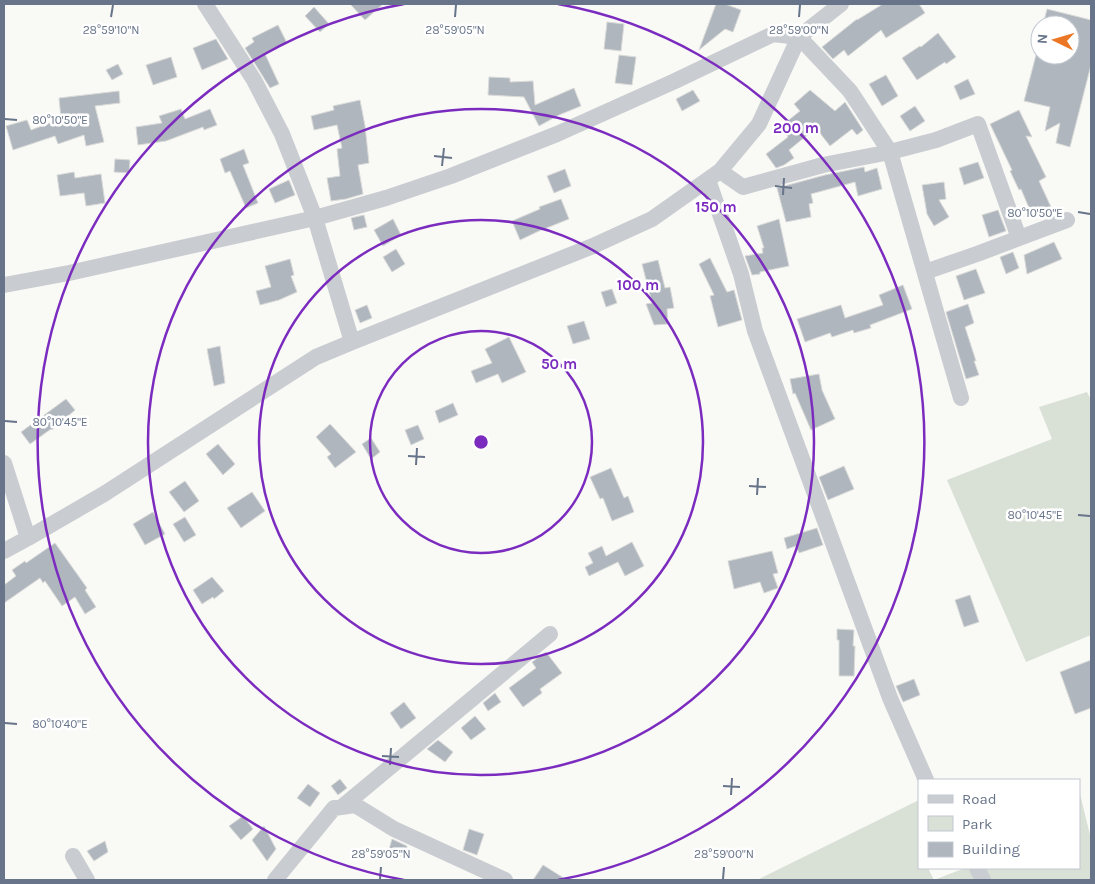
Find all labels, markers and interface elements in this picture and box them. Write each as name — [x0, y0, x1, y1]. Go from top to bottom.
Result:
north arrow — [1030, 15, 1080, 65]
text: 28°59'10"N — [83, 23, 139, 37]
text: 28°59'05"N — [425, 23, 485, 37]
text: 28°59'00"N — [769, 23, 829, 37]
text: N — [1034, 33, 1051, 45]
text: 80°10'50"E — [32, 113, 88, 127]
text: 200 m — [773, 119, 819, 137]
text: 150 m — [695, 198, 737, 216]
text: 80°10'50"E — [1007, 206, 1063, 220]
text: 100 m — [617, 276, 659, 294]
text: 50 m — [541, 355, 577, 373]
text: 80°10'45"E — [32, 415, 88, 429]
centre of rings — [472, 433, 490, 451]
text: 80°10'45"E — [1007, 508, 1063, 522]
text: 80°10'40"E — [32, 717, 88, 731]
legend — [918, 779, 1080, 869]
text: Road — [962, 790, 997, 808]
text: Park — [962, 815, 992, 833]
text: Building — [962, 840, 1020, 858]
text: 28°59'05"N — [351, 847, 411, 861]
text: 28°59'00"N — [694, 847, 754, 861]

